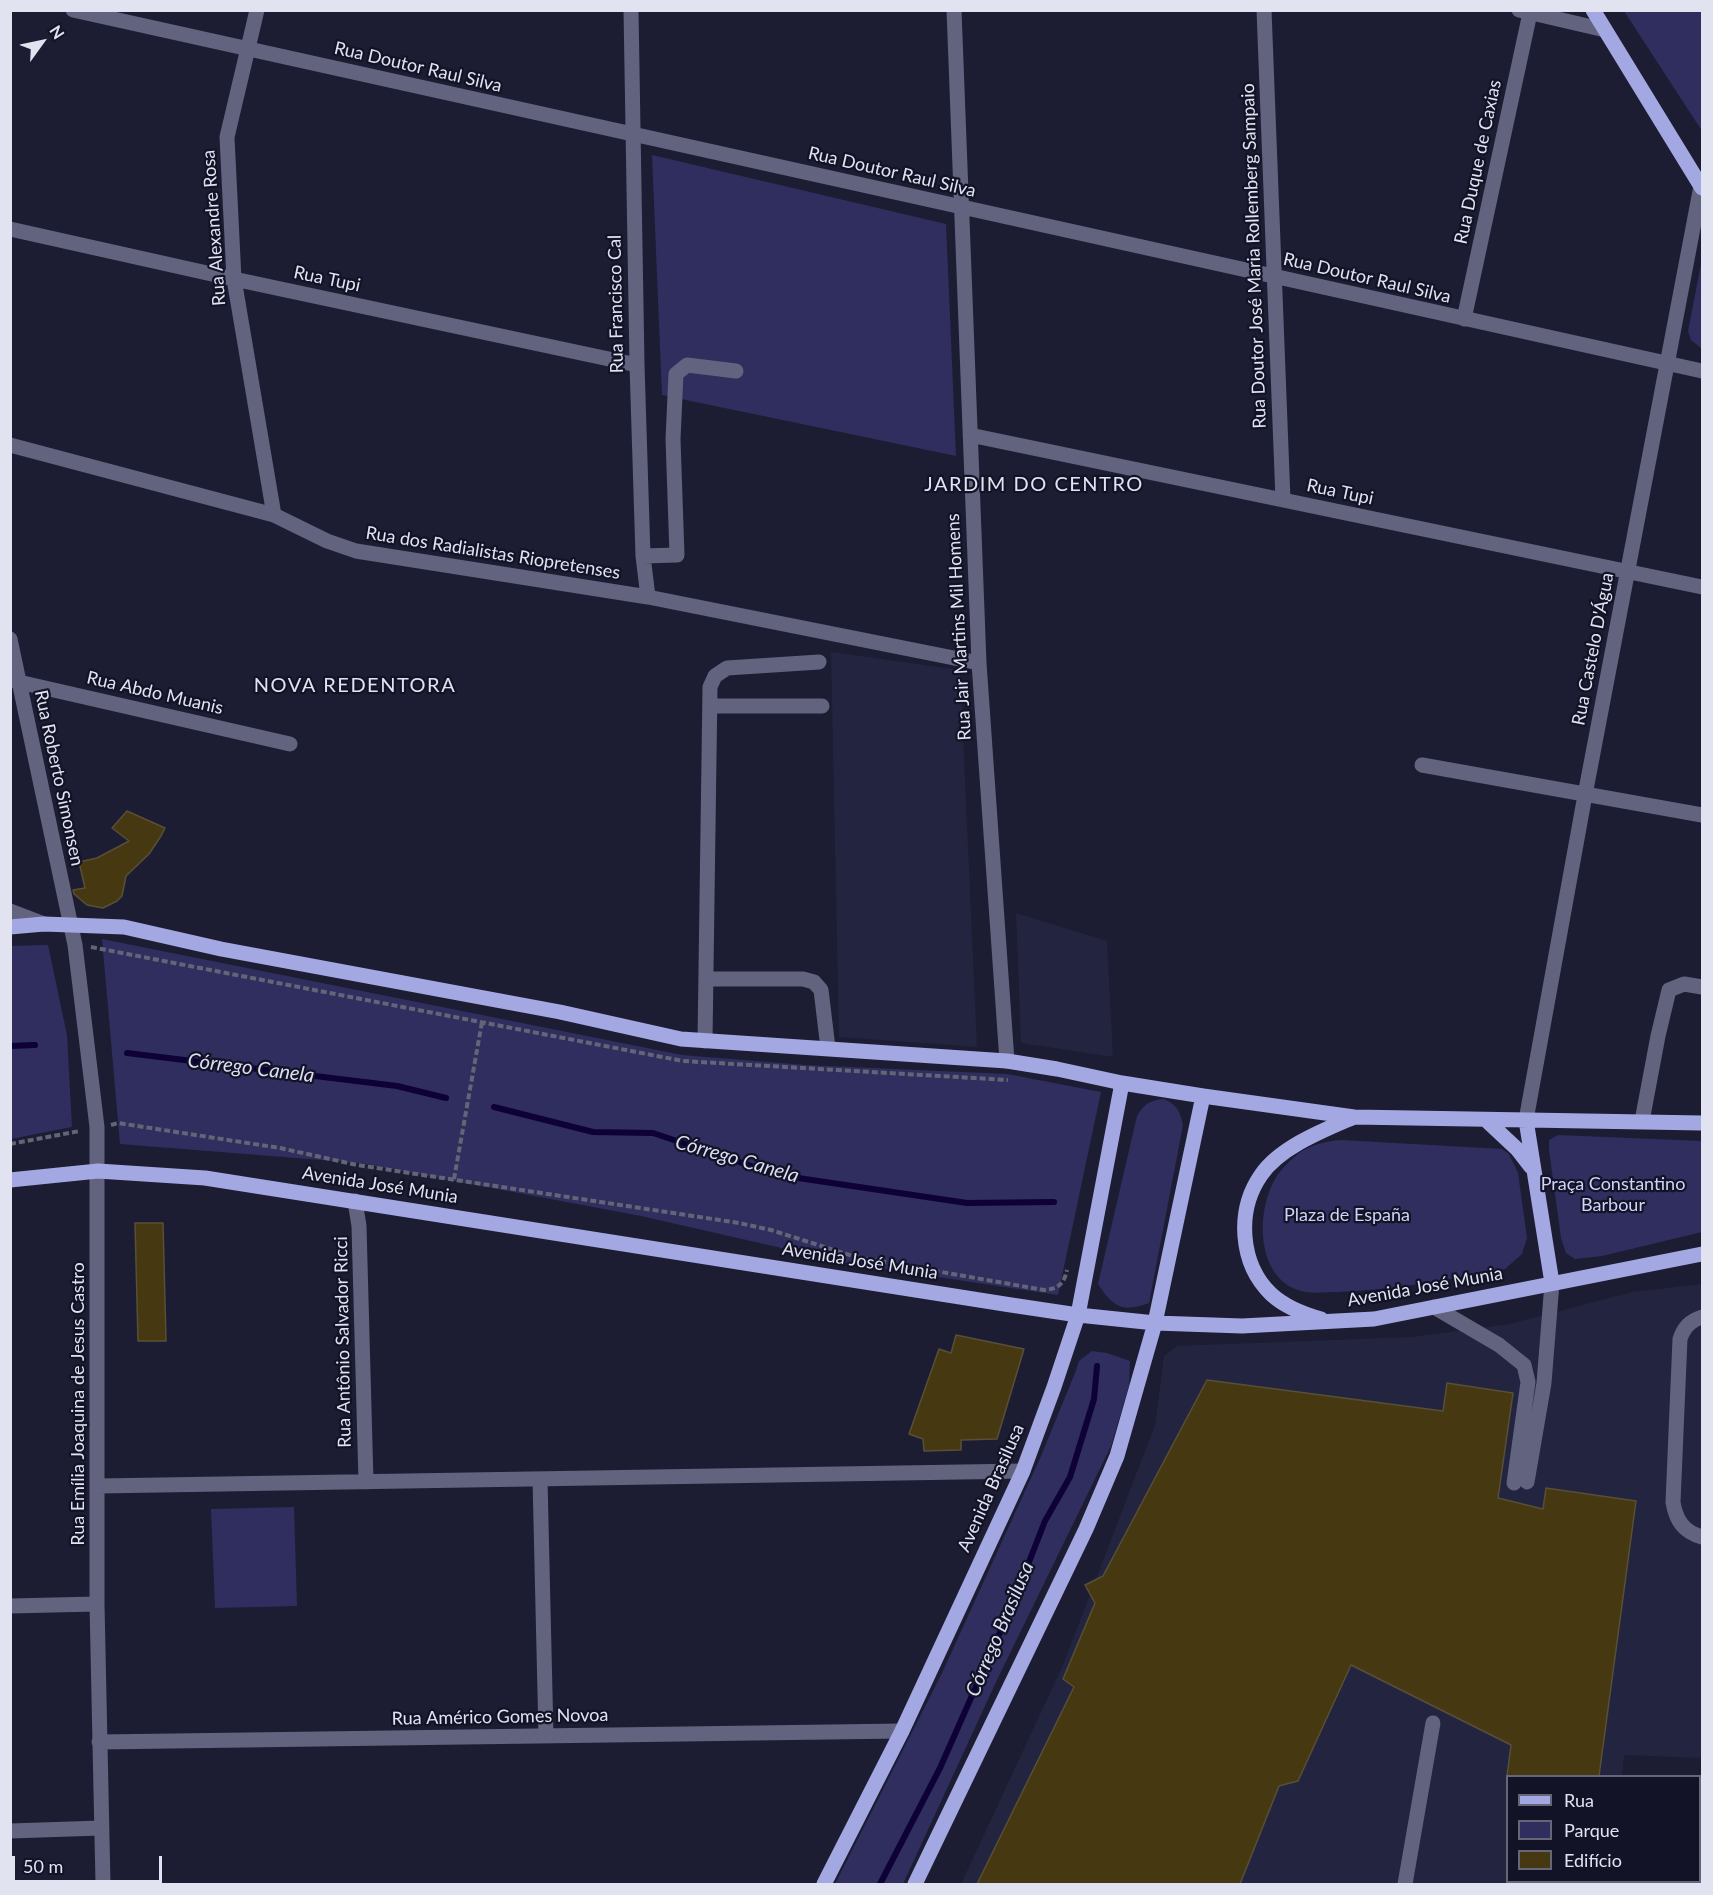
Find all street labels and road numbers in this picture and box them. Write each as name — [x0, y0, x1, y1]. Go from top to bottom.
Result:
street label: Rua Doutor Raul Silva — [332, 37, 504, 97]
street label: Rua Duque de Caxias — [1450, 78, 1506, 246]
street label: Rua Doutor José Maria Rollemberg Sampaio — [1237, 83, 1271, 429]
street label: Rua Doutor Raul Silva — [806, 142, 978, 202]
street label: Rua Alexandre Rosa — [198, 149, 230, 307]
street label: Rua Francisco Cal — [604, 235, 628, 373]
street label: Rua Doutor Raul Silva — [1281, 248, 1453, 308]
street label: Rua Tupi — [292, 261, 362, 297]
street label: Rua Tupi — [1305, 474, 1375, 510]
street label: Rua Jair Martins Mil Homens — [942, 513, 976, 741]
street label: Rua dos Radialistas Riopretenses — [364, 522, 622, 584]
street label: Rua Castelo D'Água — [1568, 571, 1618, 727]
street label: Rua Abdo Muanis — [85, 667, 225, 719]
street label: Rua Roberto Simonsen — [30, 688, 88, 868]
street label: Avenida José Munia — [301, 1162, 459, 1208]
street label: Rua Antônio Salvador Ricci — [330, 1236, 356, 1448]
street label: Avenida José Munia — [781, 1238, 939, 1284]
street label: Rua Emília Joaquina de Jesus Castro — [67, 1262, 89, 1546]
street label: Avenida José Munia — [1346, 1263, 1504, 1311]
street label: Avenida Brasilusa — [953, 1421, 1029, 1555]
street label: Rua Américo Gomes Novoa — [392, 1704, 608, 1730]

